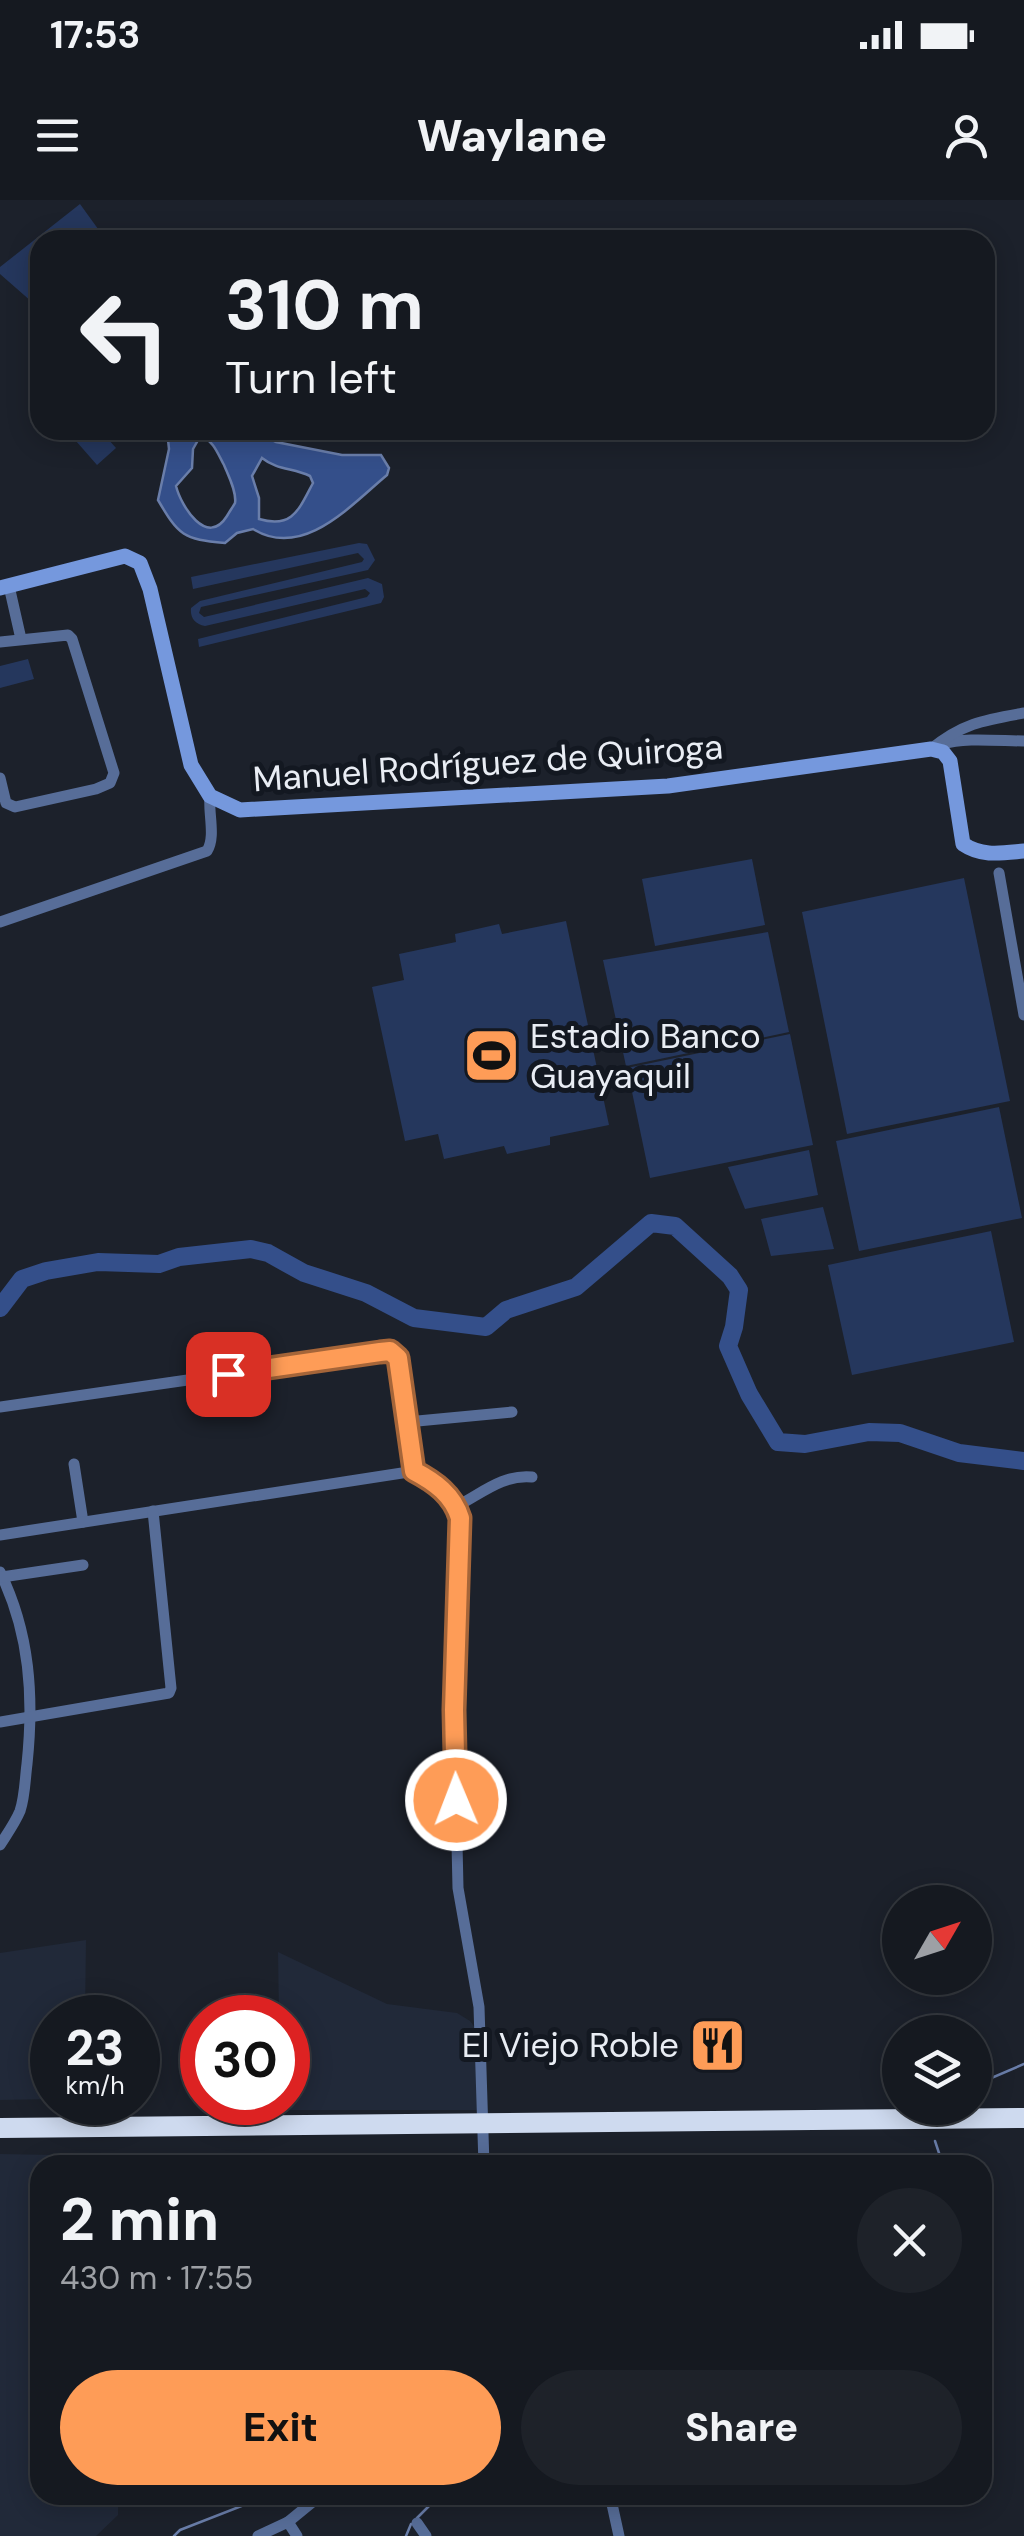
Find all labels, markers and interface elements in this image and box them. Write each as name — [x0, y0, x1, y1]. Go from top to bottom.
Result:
text: 17:53 — [50, 10, 140, 60]
text: Waylane — [417, 106, 607, 165]
icon: menu — [30, 108, 85, 163]
icon: person — [939, 108, 994, 163]
text: 310 m — [225, 260, 424, 351]
icon: left — [60, 270, 190, 400]
text: Turn left — [225, 348, 397, 407]
street label: Manuel Rodríguez de Quiroga — [251, 724, 725, 802]
place label: Estadio Banco Guayaquil — [530, 1013, 761, 1099]
sports icon: Estadio Banco Guayaquil — [461, 1026, 521, 1086]
pin — [186, 1332, 271, 1417]
icon: arrive — [201, 1347, 256, 1402]
position arrow — [404, 1748, 508, 1852]
north arrow — [882, 1885, 992, 1995]
map controls — [882, 1885, 992, 2125]
speed limit sign: 30 — [180, 1995, 310, 2125]
text: 23 — [66, 2015, 125, 2081]
restaurant icon: El Viejo Roble — [688, 2015, 748, 2075]
button: layers — [882, 2015, 992, 2125]
place label: El Viejo Roble — [462, 2022, 679, 2068]
text: km/h — [65, 2069, 125, 2102]
text: 2 min — [60, 2180, 219, 2259]
button: close — [857, 2188, 962, 2293]
text: 430 m · 17:55 — [60, 2257, 253, 2299]
button: Exit — [60, 2370, 501, 2485]
button: Share — [521, 2370, 962, 2485]

